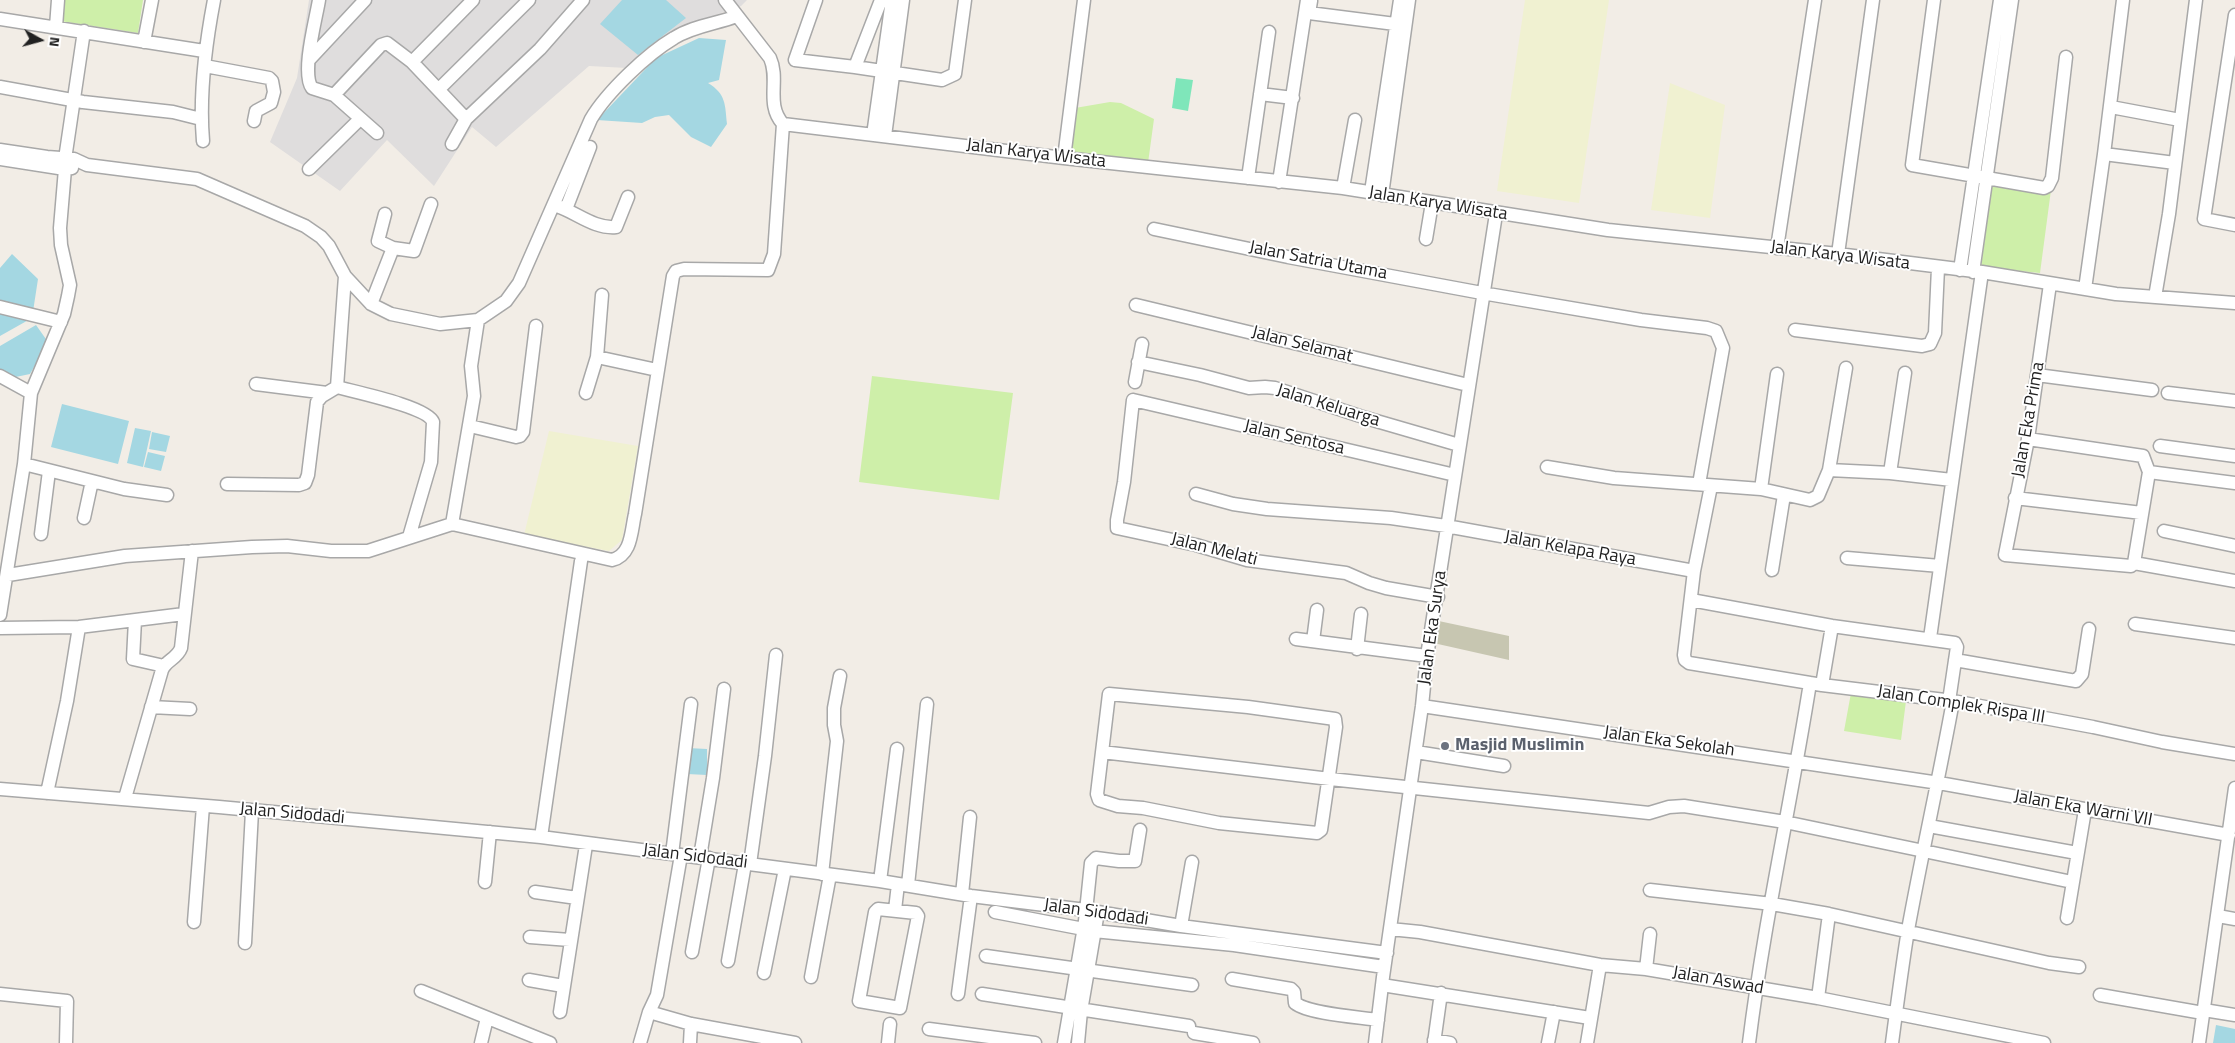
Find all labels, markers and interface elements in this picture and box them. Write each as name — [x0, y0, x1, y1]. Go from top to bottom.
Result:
north arrow — [15, 15, 65, 65]
text: N — [44, 36, 66, 48]
street label: Jalan Karya Wisata — [965, 135, 1107, 173]
street label: Jalan Karya Wisata — [1367, 182, 1509, 226]
street label: Jalan Satria Utama — [1247, 237, 1389, 285]
street label: Jalan Karya Wisata — [1769, 237, 1911, 275]
street label: Jalan Selamat — [1249, 322, 1355, 368]
street label: Jalan Eka Prima — [2008, 360, 2050, 480]
street label: Jalan Keluarga — [1274, 380, 1382, 432]
street label: Jalan Sentosa — [1242, 416, 1346, 460]
street label: Jalan Kelapa Raya — [1502, 527, 1638, 571]
street label: Jalan Melati — [1168, 529, 1260, 571]
street label: Jalan Eka Surya — [1414, 569, 1452, 687]
street label: Jalan Complek Rispa III — [1876, 681, 2046, 729]
street label: Jalan Eka Sekolah — [1602, 722, 1736, 762]
place label: Masjid Muslimin — [1455, 735, 1584, 757]
marker: Masjid Muslimin — [1439, 740, 1451, 752]
street label: Jalan Eka Warni VII — [2012, 786, 2154, 832]
street label: Jalan Sidodadi — [238, 799, 346, 829]
street label: Jalan Sidodadi — [641, 840, 749, 874]
street label: Jalan Sidodadi — [1042, 895, 1150, 931]
street label: Jalan Aswad — [1671, 962, 1765, 1000]

